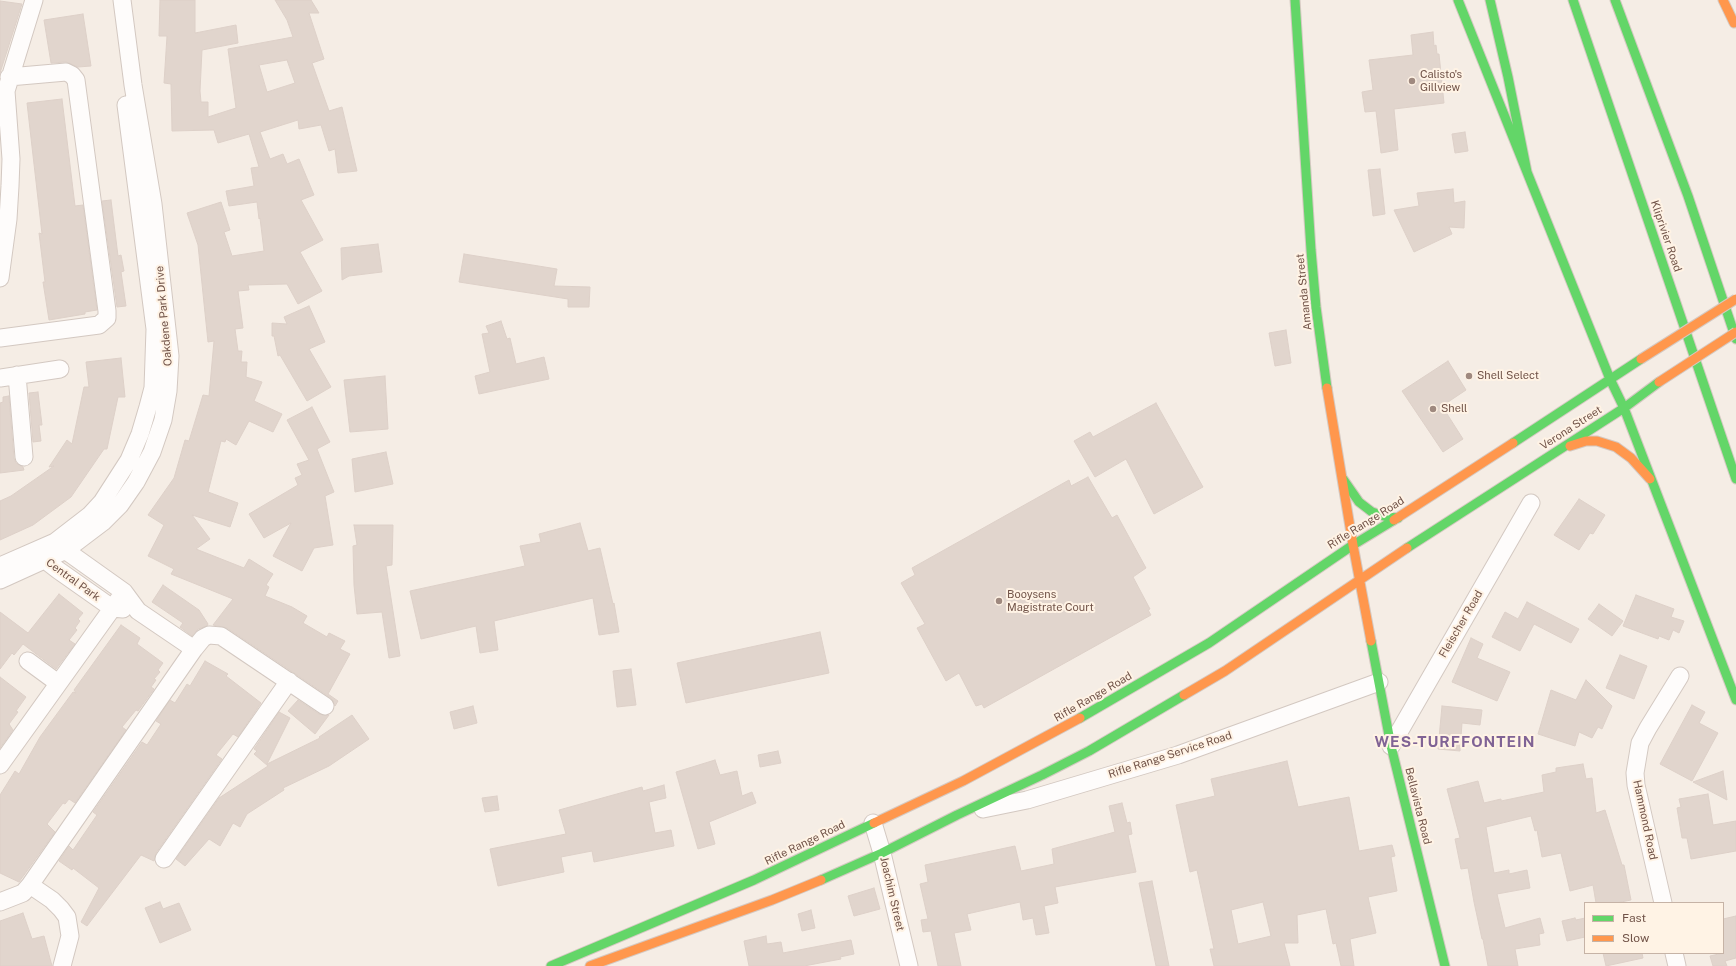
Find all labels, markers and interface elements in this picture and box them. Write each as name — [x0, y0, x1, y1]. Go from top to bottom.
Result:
place label: Calisto's Gillview — [1420, 68, 1462, 94]
marker: Calisto's Gillview — [1407, 76, 1417, 86]
street label: Kliprivier Road — [1648, 199, 1684, 273]
street label: Amanda Street — [1293, 253, 1315, 331]
street label: Oakdene Park Drive — [153, 265, 175, 367]
place label: Shell Select — [1477, 369, 1539, 383]
marker: Shell Select — [1464, 371, 1474, 381]
place label: Shell — [1441, 402, 1467, 416]
street label: Verona Street — [1538, 403, 1604, 453]
marker: Shell — [1428, 404, 1438, 414]
street label: Rifle Range Road — [1325, 494, 1407, 552]
street label: Central Park — [43, 556, 103, 604]
place label: Booysens Magistrate Court — [1007, 588, 1094, 614]
street label: Fleischer Road — [1436, 588, 1486, 660]
marker: Booysens Magistrate Court — [994, 596, 1004, 606]
street label: Rifle Range Road — [1052, 669, 1134, 725]
street label: Rifle Range Service Road — [1107, 729, 1233, 781]
district label: WES-TURFFONTEIN — [1375, 733, 1535, 751]
street label: Bellavista Road — [1402, 766, 1434, 846]
street label: Hammond Road — [1630, 779, 1660, 861]
street label: Rifle Range Road — [763, 818, 847, 868]
street label: Joachim Street — [877, 856, 907, 932]
legend — [1584, 902, 1724, 954]
text: Fast — [1622, 911, 1646, 925]
text: Slow — [1622, 931, 1649, 945]

